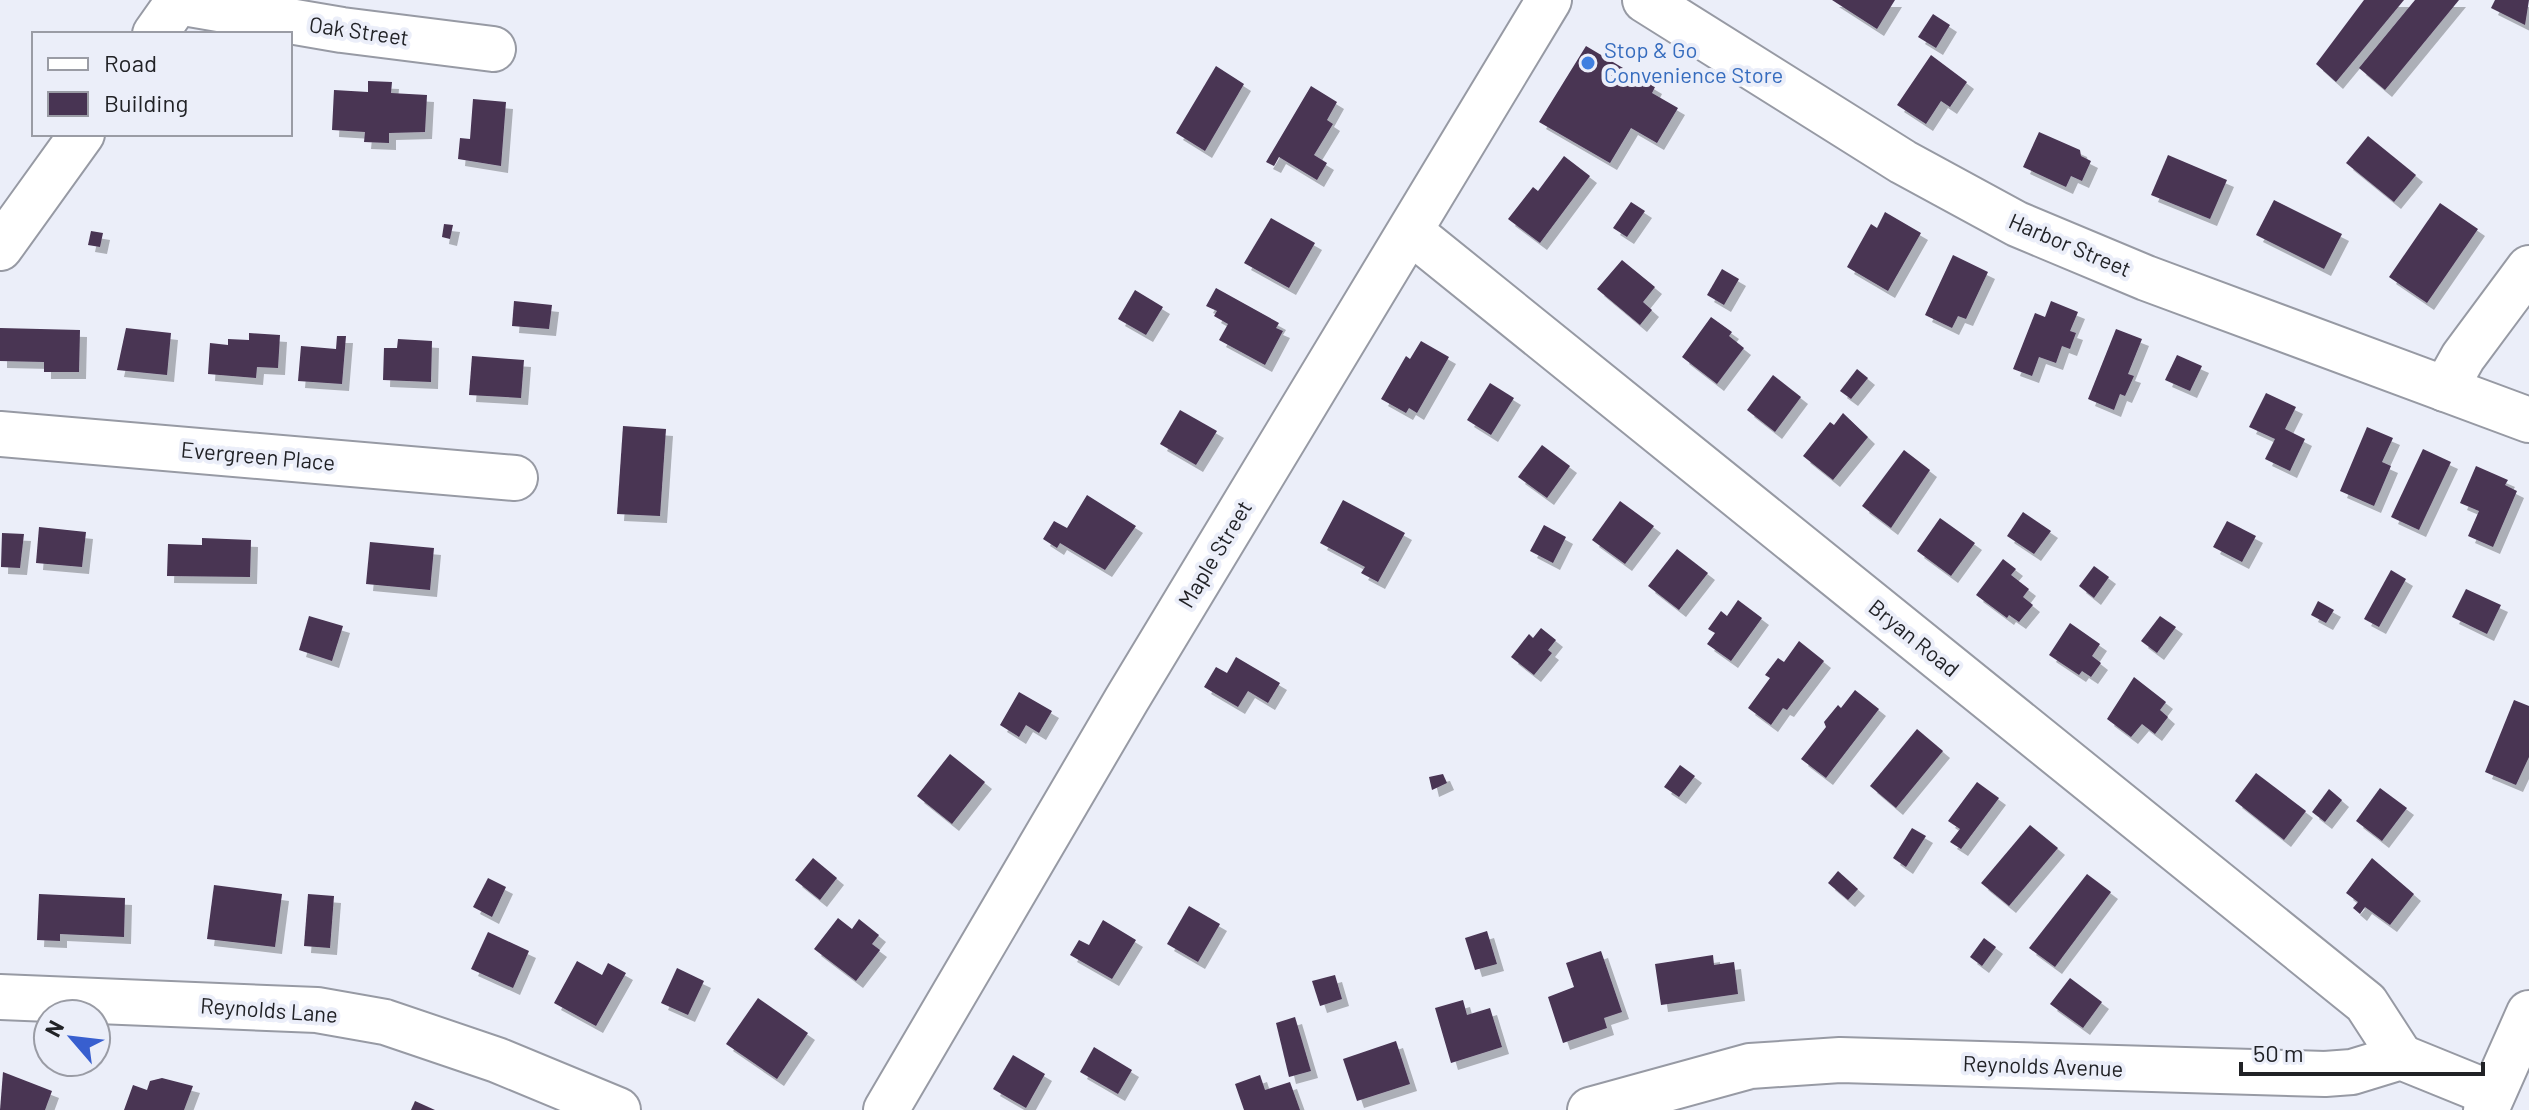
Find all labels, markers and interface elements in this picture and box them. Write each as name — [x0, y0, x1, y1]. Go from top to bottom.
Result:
street label: Oak Street — [308, 10, 411, 50]
legend — [32, 32, 292, 136]
place label: Stop & Go Convenience Store — [1604, 36, 1783, 87]
text: Road — [104, 48, 157, 77]
marker: Stop & Go Convenience Store — [1579, 54, 1597, 72]
text: Building — [104, 88, 188, 117]
street label: Harbor Street — [2005, 207, 2135, 281]
street label: Evergreen Place — [180, 435, 336, 475]
street label: Maple Street — [1172, 495, 1256, 612]
street label: Bryan Road — [1864, 593, 1965, 681]
street label: Reynolds Lane — [199, 991, 339, 1027]
north arrow — [32, 998, 112, 1078]
text: N — [39, 1016, 68, 1041]
scale bar — [2241, 1026, 2483, 1076]
text: 50 m — [2253, 1038, 2304, 1067]
street label: Reynolds Avenue — [1962, 1049, 2124, 1081]

